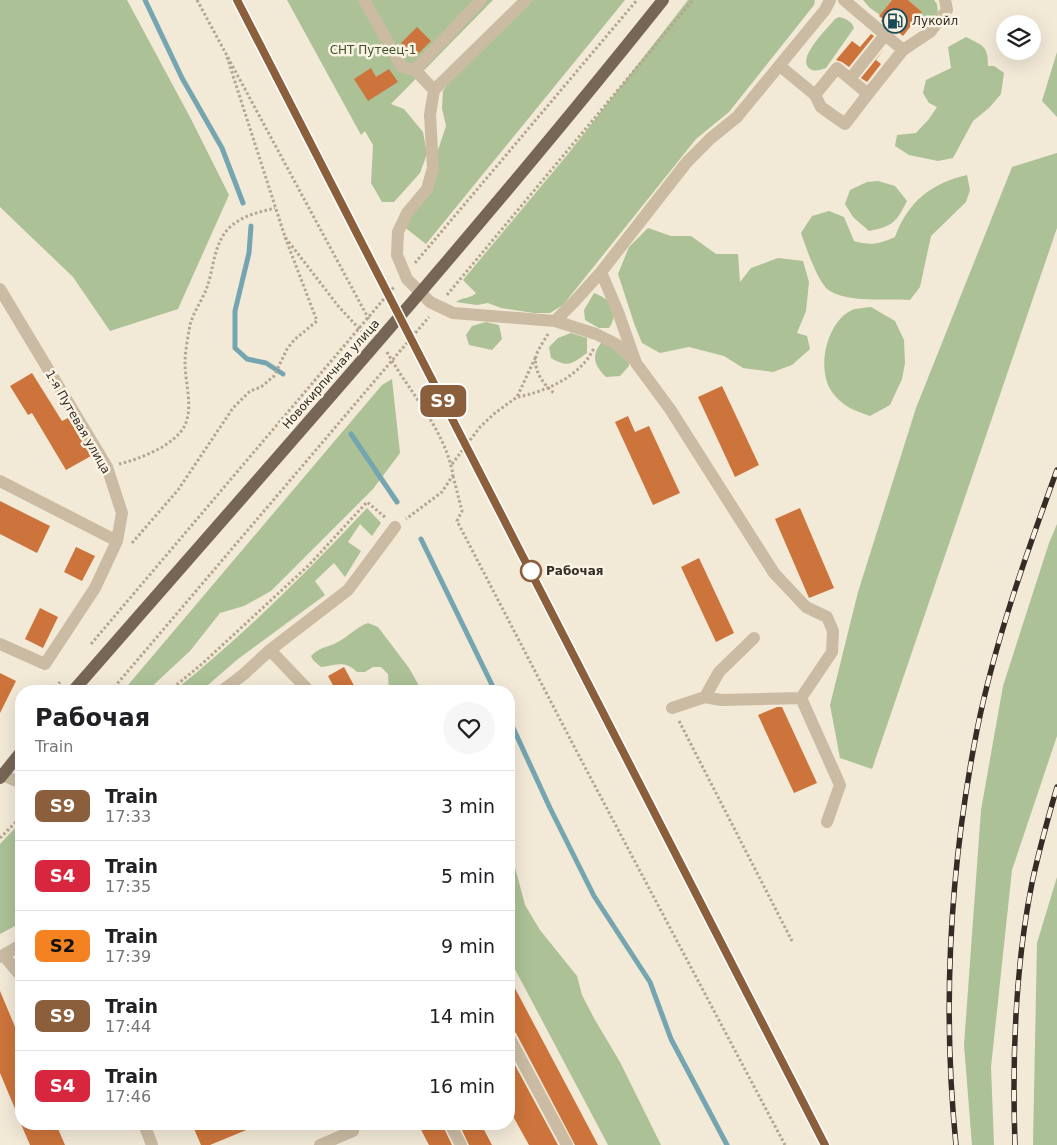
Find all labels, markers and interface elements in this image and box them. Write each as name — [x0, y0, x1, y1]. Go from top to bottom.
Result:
fuel station icon: Лукойл — [882, 8, 908, 34]
place label: Лукойл — [912, 14, 958, 28]
map controls — [996, 15, 1041, 60]
button: layers — [996, 15, 1041, 60]
park label: СНТ Путеец-1 — [330, 43, 416, 57]
street label: Новокирпичная улица — [280, 316, 382, 432]
street label: 1-я Путевая улица — [43, 368, 113, 476]
line badge: S9 — [420, 385, 466, 417]
text: S9 — [430, 390, 456, 411]
marker: Рабочая — [520, 560, 542, 582]
place label: Рабочая — [546, 564, 604, 578]
button: heart — [443, 702, 495, 754]
text: Рабочая — [35, 704, 150, 732]
text: Train — [35, 737, 73, 756]
text: Train — [105, 785, 158, 807]
text: S9 — [50, 795, 75, 816]
text: 3 min — [441, 795, 495, 817]
text: 17:33 — [105, 807, 151, 826]
text: Train — [105, 855, 158, 877]
text: S4 — [50, 865, 75, 886]
text: 5 min — [441, 865, 495, 887]
text: 17:35 — [105, 877, 151, 896]
text: Train — [105, 925, 158, 947]
text: S2 — [50, 935, 75, 956]
text: 9 min — [441, 935, 495, 957]
text: 17:39 — [105, 947, 151, 966]
text: Train — [105, 995, 158, 1017]
text: S9 — [50, 1005, 75, 1026]
text: 14 min — [429, 1005, 495, 1027]
text: 17:44 — [105, 1017, 151, 1036]
text: Train — [105, 1065, 158, 1087]
text: S4 — [50, 1075, 75, 1096]
text: 16 min — [429, 1075, 495, 1097]
text: 17:46 — [105, 1087, 151, 1106]

